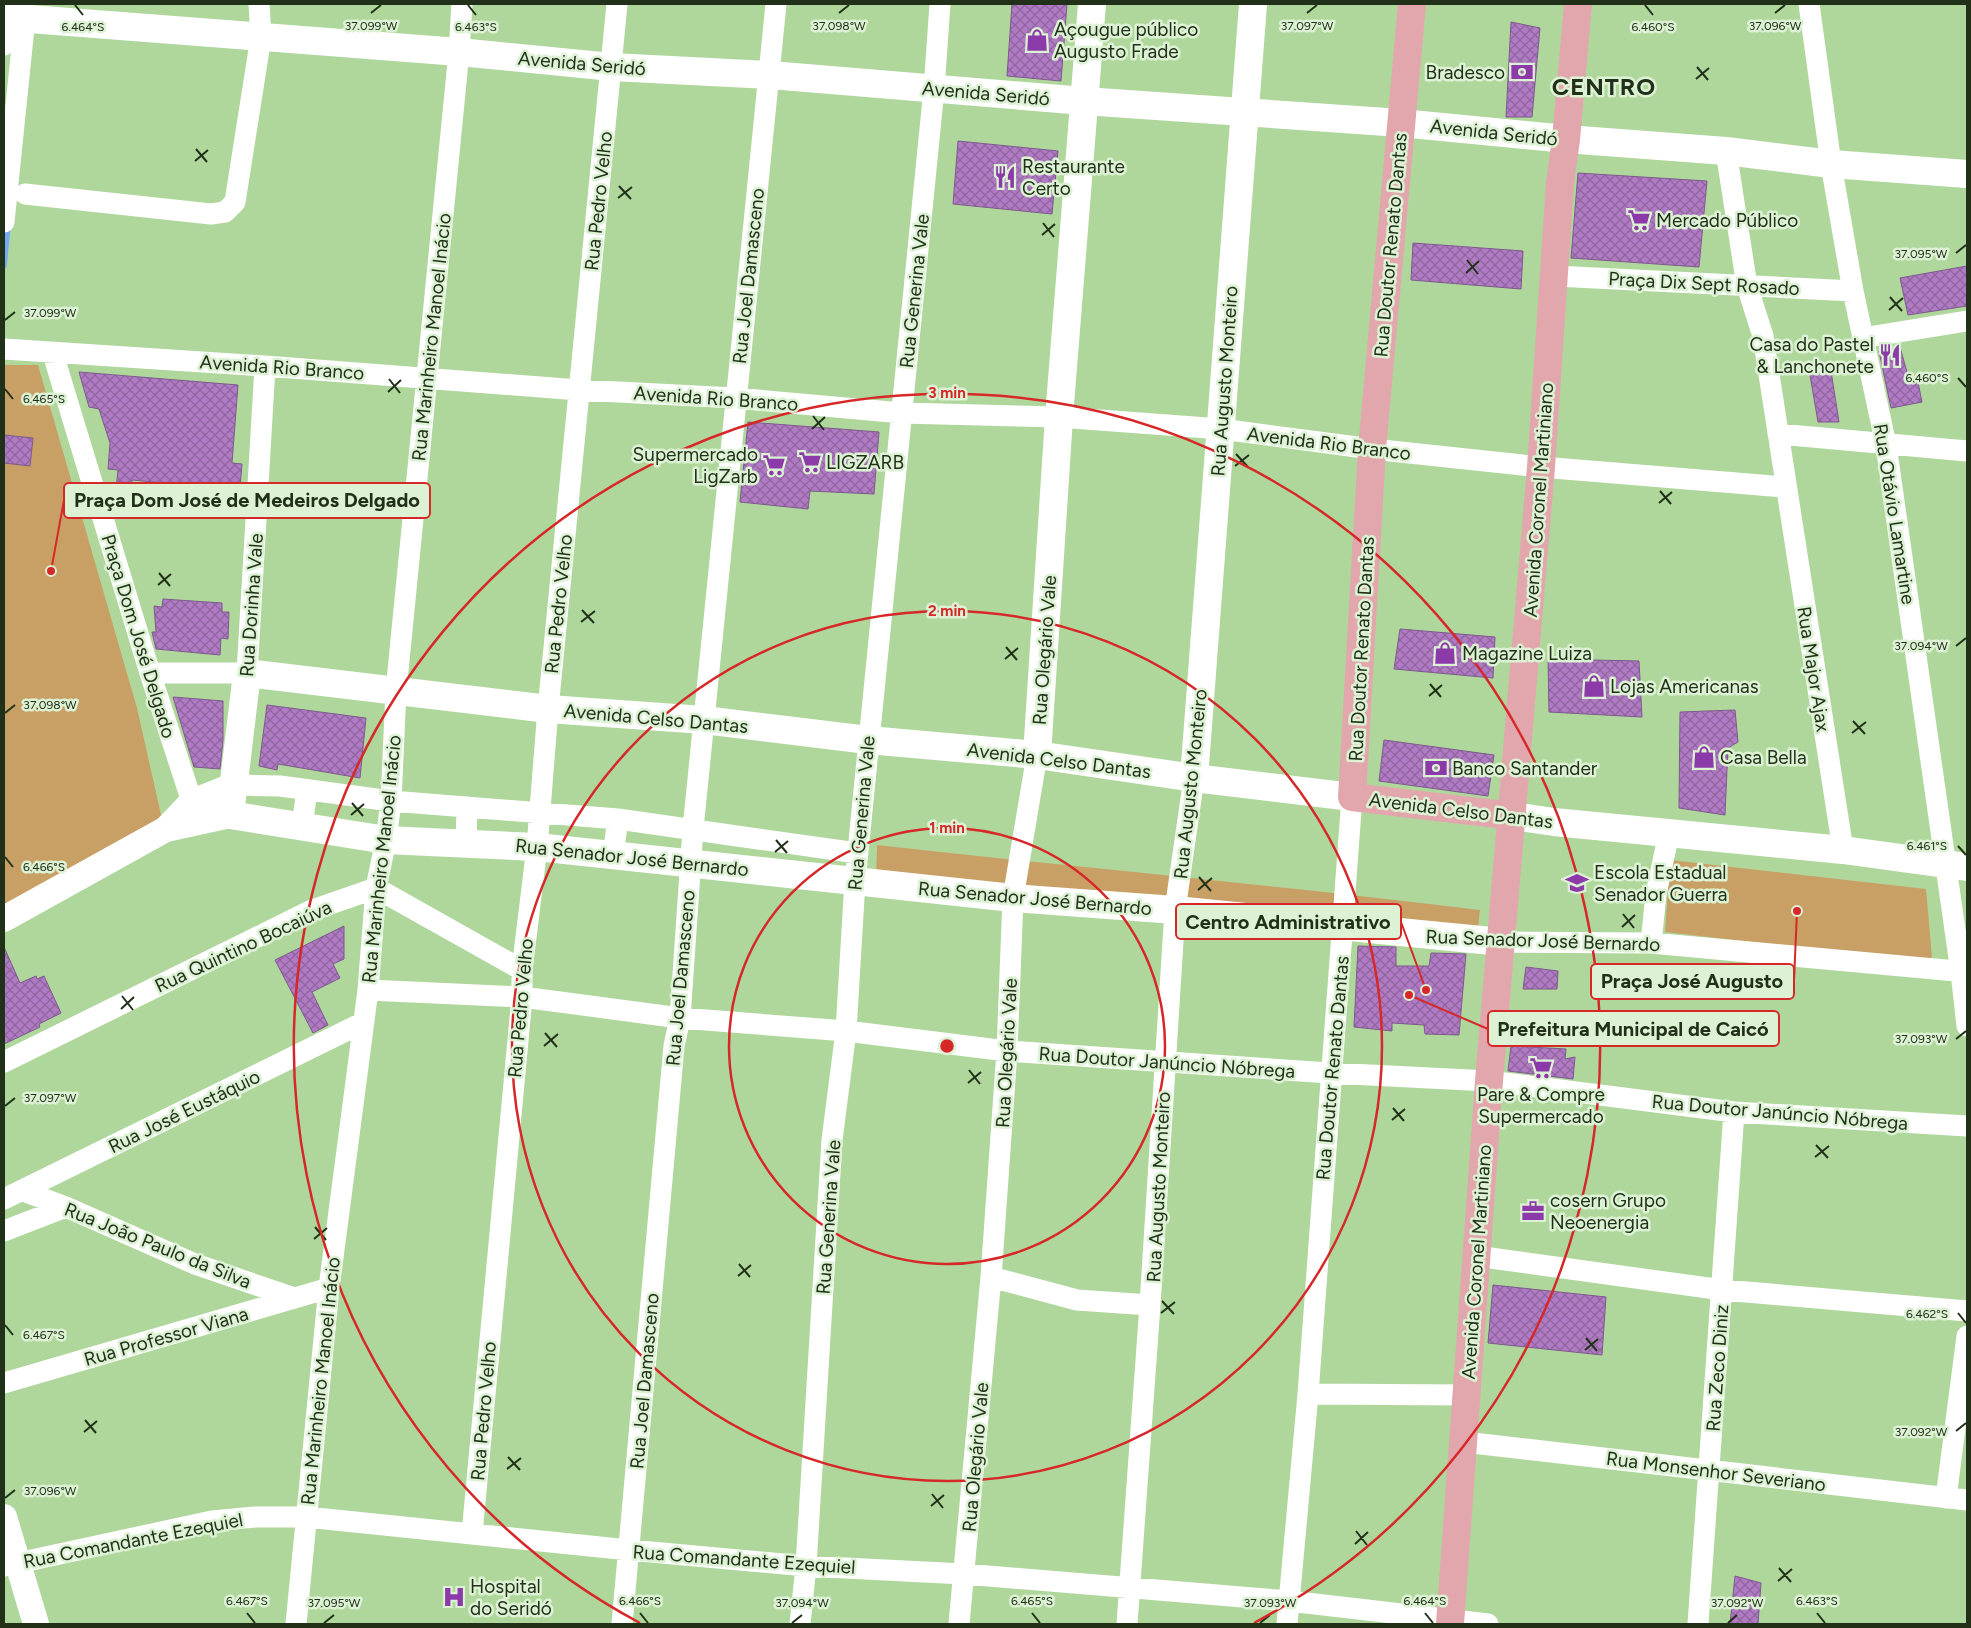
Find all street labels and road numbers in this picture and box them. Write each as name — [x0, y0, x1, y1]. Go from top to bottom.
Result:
street label: Avenida Seridó — [517, 46, 647, 81]
street label: Avenida Seridó — [921, 76, 1051, 111]
street label: Avenida Seridó — [1429, 114, 1559, 151]
street label: Rua Pedro Velho — [580, 130, 617, 272]
street label: Rua Doutor Renato Dantas — [1369, 132, 1412, 358]
street label: Rua Joel Damasceno — [728, 187, 769, 365]
street label: Rua Marinheiro Manoel Inácio — [407, 212, 456, 462]
street label: Rua Generina Vale — [895, 213, 934, 369]
street label: Praça Dix Sept Rosado — [1608, 267, 1800, 300]
street label: Rua Augusto Monteiro — [1206, 285, 1243, 477]
street label: Avenida Rio Branco — [199, 350, 365, 385]
street label: Avenida Rio Branco — [633, 381, 799, 416]
street label: Avenida Coronel Martiniano — [1519, 382, 1558, 618]
street label: Avenida Rio Branco — [1246, 422, 1412, 465]
street label: Rua Otávio Lamartine — [1869, 422, 1920, 606]
street label: Praça Dom José Delgado — [97, 531, 181, 741]
street label: Rua Dorinha Vale — [235, 532, 268, 678]
street label: Rua Pedro Velho — [540, 533, 577, 675]
street label: Rua Doutor Renato Dantas — [1344, 536, 1379, 762]
street label: Rua Olegário Vale — [1028, 574, 1061, 726]
street label: Rua Major Ajax — [1792, 605, 1835, 733]
street label: Rua Augusto Monteiro — [1169, 688, 1212, 880]
street label: Avenida Celso Dantas — [563, 699, 749, 738]
street label: Rua Marinheiro Manoel Inácio — [357, 734, 406, 984]
street label: Rua Generina Vale — [843, 735, 880, 891]
street label: Avenida Celso Dantas — [966, 738, 1152, 783]
street label: Avenida Celso Dantas — [1368, 788, 1554, 833]
street label: Rua Senador José Bernardo — [514, 834, 750, 881]
street label: Rua Senador José Bernardo — [917, 877, 1153, 920]
street label: Rua Joel Damasceno — [661, 889, 700, 1067]
street label: Rua Quintino Bocaiúva — [151, 895, 335, 997]
street label: Rua Senador José Bernardo — [1425, 925, 1661, 956]
street label: Rua Pedro Velho — [503, 937, 538, 1079]
street label: Rua Doutor Renato Dantas — [1311, 955, 1354, 1181]
street label: Rua Olegário Vale — [991, 977, 1022, 1129]
street label: Rua Doutor Janúncio Nóbrega — [1038, 1042, 1296, 1083]
street label: Rua José Eustáquio — [105, 1065, 264, 1158]
street label: Rua Doutor Janúncio Nóbrega — [1651, 1090, 1909, 1135]
street label: Rua Augusto Monteiro — [1142, 1091, 1175, 1283]
street label: Rua Generina Vale — [812, 1139, 845, 1295]
street label: Avenida Coronel Martiniano — [1457, 1144, 1496, 1380]
street label: Rua João Paulo da Silva — [61, 1197, 254, 1293]
street label: Rua Marinheiro Manoel Inácio — [296, 1256, 345, 1506]
street label: Rua Joel Damasceno — [625, 1292, 664, 1470]
street label: Rua Professor Viana — [81, 1302, 251, 1371]
street label: Rua Zeco Diniz — [1702, 1304, 1733, 1432]
street label: Rua Pedro Velho — [466, 1340, 501, 1482]
street label: Rua Olegário Vale — [957, 1381, 993, 1533]
street label: Rua Monsenhor Severiano — [1605, 1447, 1827, 1496]
street label: Rua Comandante Ezequiel — [21, 1508, 245, 1573]
street label: Rua Comandante Ezequiel — [632, 1540, 856, 1579]

